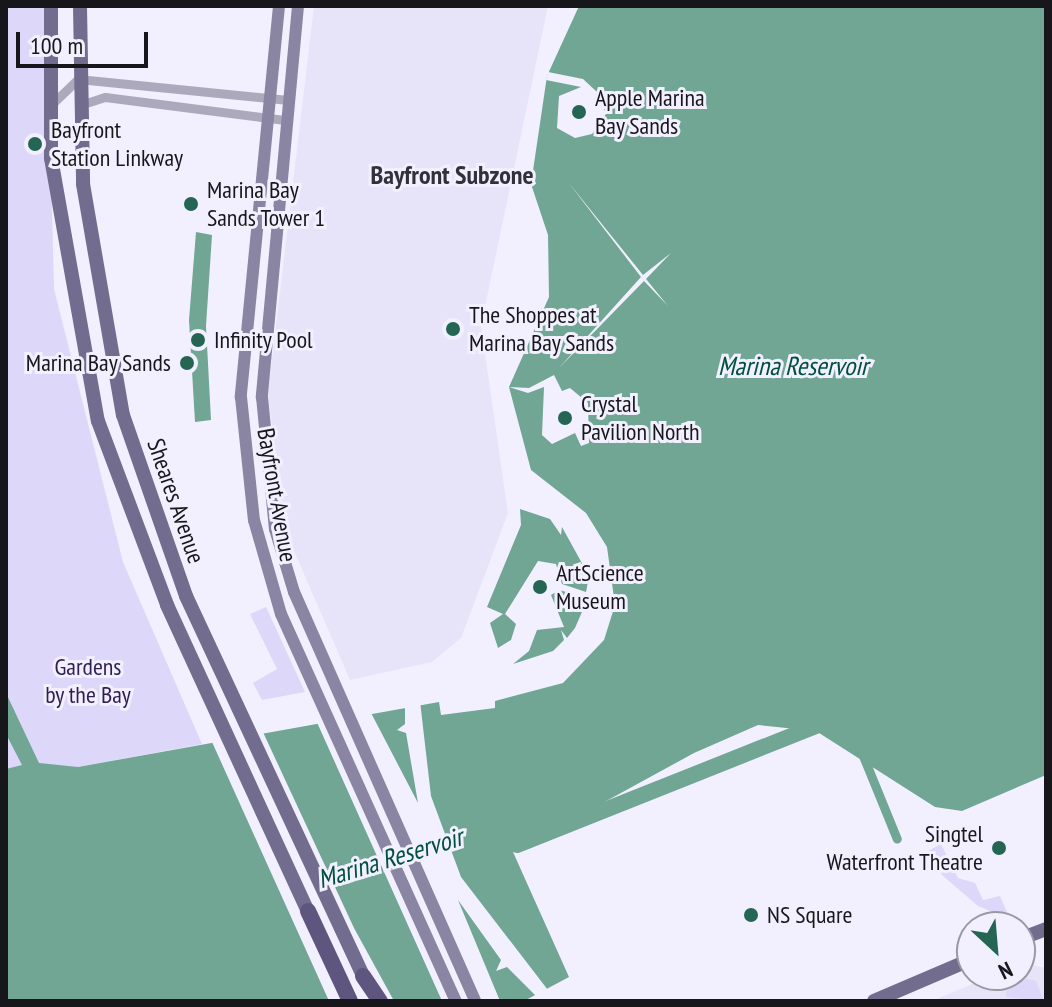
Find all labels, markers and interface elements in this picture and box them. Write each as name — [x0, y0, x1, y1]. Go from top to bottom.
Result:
scale bar — [20, 16, 152, 66]
text: 100 m — [30, 30, 83, 61]
place label: Apple Marina Bay Sands — [595, 84, 705, 140]
marker: Apple Marina Bay Sands — [570, 103, 588, 121]
place label: Bayfront Station Linkway — [51, 116, 183, 172]
marker: Bayfront Station Linkway — [26, 135, 44, 153]
district label: Bayfront Subzone — [370, 159, 534, 191]
place label: Marina Bay Sands Tower 1 — [207, 176, 326, 232]
marker: Marina Bay Sands Tower 1 — [182, 195, 200, 213]
place label: The Shoppes at Marina Bay Sands — [469, 301, 615, 357]
marker: The Shoppes at Marina Bay Sands — [444, 320, 462, 338]
place label: Infinity Pool — [214, 326, 313, 354]
marker: Infinity Pool — [189, 331, 207, 349]
place label: Marina Bay Sands — [25, 349, 171, 377]
water label: Marina Reservoir — [718, 350, 868, 382]
marker: Marina Bay Sands — [178, 354, 196, 372]
place label: Crystal Pavilion North — [581, 390, 700, 446]
marker: Crystal Pavilion North — [556, 409, 574, 427]
street label: Bayfront Avenue — [251, 426, 303, 564]
street label: Sheares Avenue — [141, 435, 211, 567]
place label: ArtScience Museum — [556, 559, 644, 615]
marker: ArtScience Museum — [531, 578, 549, 596]
park label: Gardens by the Bay — [45, 653, 131, 709]
place label: Singtel Waterfront Theatre — [826, 820, 983, 876]
water label: Marina Reservoir — [314, 821, 466, 895]
marker: Singtel Waterfront Theatre — [990, 839, 1008, 857]
place label: NS Square — [767, 901, 852, 929]
marker: NS Square — [742, 906, 760, 924]
north arrow — [956, 911, 1036, 991]
text: N — [994, 956, 1017, 986]

